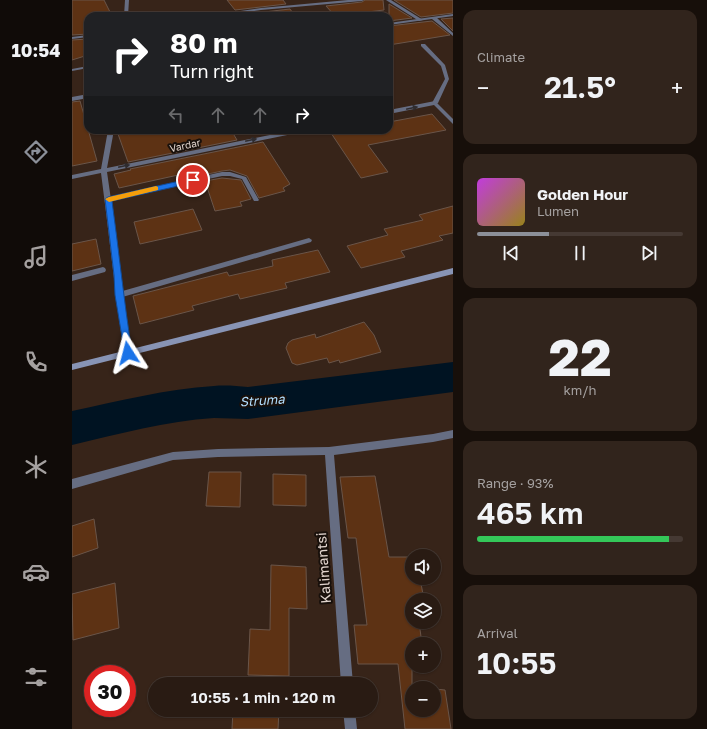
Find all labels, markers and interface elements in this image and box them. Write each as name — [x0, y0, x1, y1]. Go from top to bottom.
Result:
text: 80 m — [170, 26, 238, 59]
icon: right — [104, 28, 156, 80]
text: 10:54 — [12, 39, 60, 61]
text: Climate — [477, 49, 525, 65]
text: Turn right — [170, 60, 254, 82]
text: 21.5° — [544, 69, 616, 105]
text: − — [477, 74, 489, 101]
text: + — [671, 74, 683, 101]
icon: left — [165, 104, 187, 126]
icon: ahead — [207, 104, 229, 126]
icon: ahead — [249, 104, 271, 126]
icon: right — [291, 104, 313, 126]
one-way arrow — [406, 104, 418, 110]
street label: Vardar — [168, 136, 202, 154]
one-way arrow — [245, 137, 257, 143]
icon: directions — [22, 138, 50, 166]
one-way arrow — [118, 163, 130, 169]
pin — [176, 163, 210, 197]
icon: arrive — [182, 169, 204, 191]
text: Golden Hour — [537, 185, 628, 203]
text: Lumen — [537, 203, 579, 219]
icon: previous — [500, 242, 522, 264]
icon: pause — [569, 242, 591, 264]
icon: next — [638, 242, 660, 264]
icon: music — [22, 243, 50, 271]
text: 22 — [548, 325, 612, 387]
position arrow — [107, 332, 149, 374]
icon: phone — [22, 348, 50, 376]
text: km/h — [563, 382, 597, 398]
water label: Struma — [239, 390, 286, 410]
icon: climate — [22, 453, 50, 481]
text: Range · 93% — [477, 475, 553, 491]
text: 465 km — [477, 495, 584, 531]
street label: Kalimantsi — [312, 532, 334, 604]
map controls — [405, 549, 441, 717]
button: sound — [405, 549, 441, 585]
icon: car — [22, 558, 50, 586]
button: layers — [405, 593, 441, 629]
text: Arrival — [477, 625, 518, 641]
button: + — [405, 637, 441, 673]
text: 10:55 — [477, 645, 557, 681]
icon: filters — [22, 663, 50, 691]
speed limit sign: 30 — [84, 665, 136, 717]
button: − — [405, 681, 441, 717]
text: 10:55 · 1 min · 120 m — [191, 688, 335, 706]

